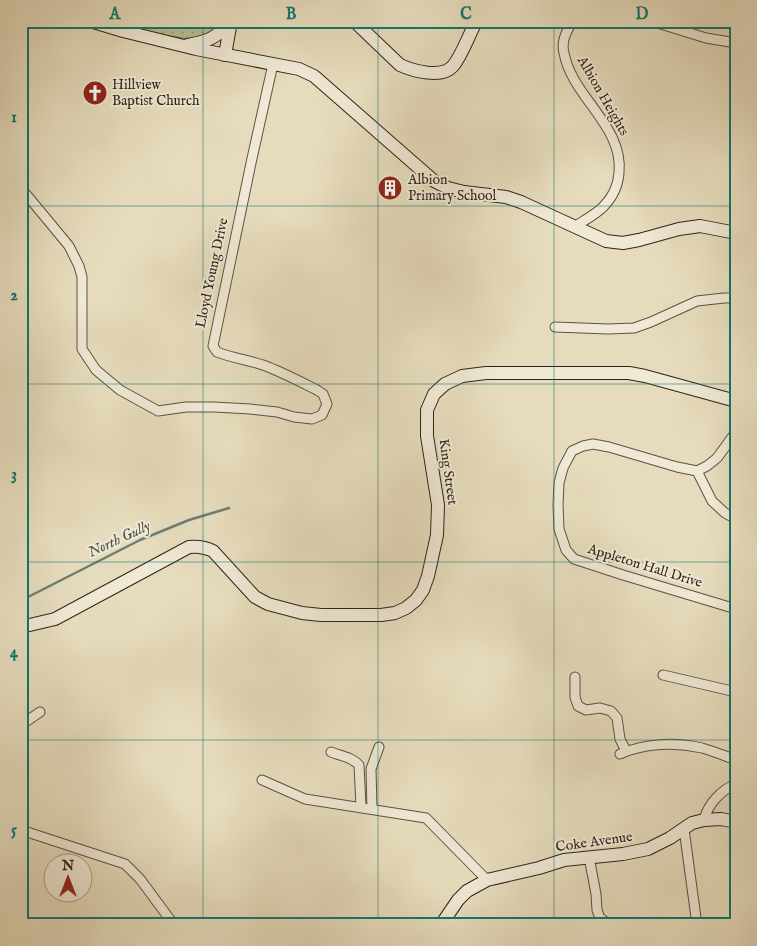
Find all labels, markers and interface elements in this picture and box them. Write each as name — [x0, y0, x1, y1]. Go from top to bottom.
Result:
text: A — [109, 5, 122, 25]
text: B — [286, 5, 297, 25]
text: C — [460, 5, 472, 25]
text: D — [636, 5, 649, 25]
street label: Albion Heights — [572, 52, 633, 139]
place label: Hillview Baptist Church — [112, 76, 200, 110]
church icon: Hillview Baptist Church — [82, 80, 108, 106]
text: 1 — [11, 108, 17, 128]
place label: Albion Primary School — [407, 171, 497, 205]
building icon: Albion Primary School — [377, 175, 403, 201]
street label: Lloyd Young Drive — [192, 216, 233, 330]
text: 2 — [10, 286, 18, 306]
street label: King Street — [434, 438, 462, 506]
text: 3 — [11, 465, 17, 485]
water label: North Gully — [85, 516, 154, 562]
street label: Appleton Hall Drive — [585, 540, 705, 592]
text: 4 — [10, 643, 19, 663]
text: 5 — [11, 821, 17, 841]
street label: Coke Avenue — [555, 828, 634, 856]
north arrow — [42, 854, 92, 904]
text: N — [61, 857, 74, 875]

